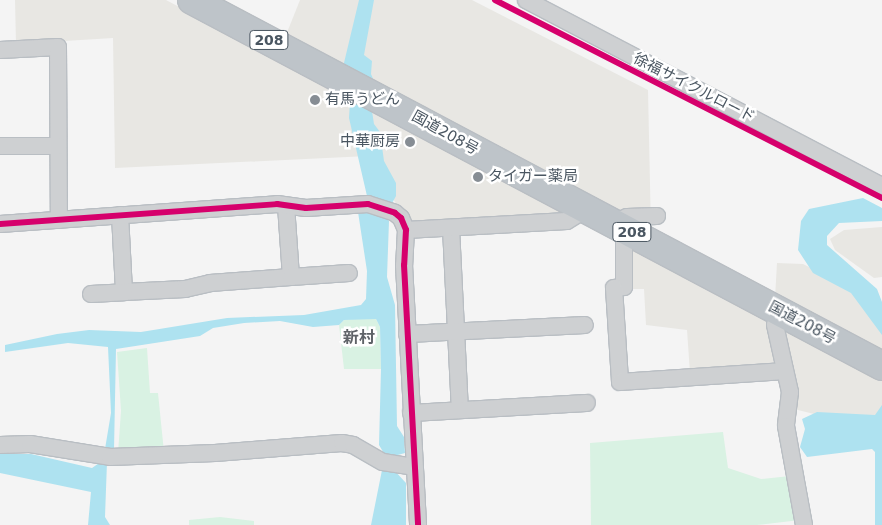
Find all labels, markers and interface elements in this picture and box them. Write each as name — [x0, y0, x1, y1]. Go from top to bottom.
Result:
road number: 208 — [249, 28, 289, 52]
street label: 徐福サイクルロード — [630, 49, 758, 127]
place label: 有馬うどん — [325, 91, 400, 109]
marker: 有馬うどん — [309, 94, 321, 106]
street label: 国道208号 — [408, 107, 482, 159]
place label: 中華厨房 — [340, 133, 400, 151]
marker: 中華厨房 — [404, 136, 416, 148]
place label: タイガー薬局 — [488, 168, 578, 186]
marker: タイガー薬局 — [472, 171, 484, 183]
road number: 208 — [612, 220, 652, 243]
street label: 国道208号 — [765, 298, 839, 348]
district label: 新村 — [343, 328, 375, 348]

